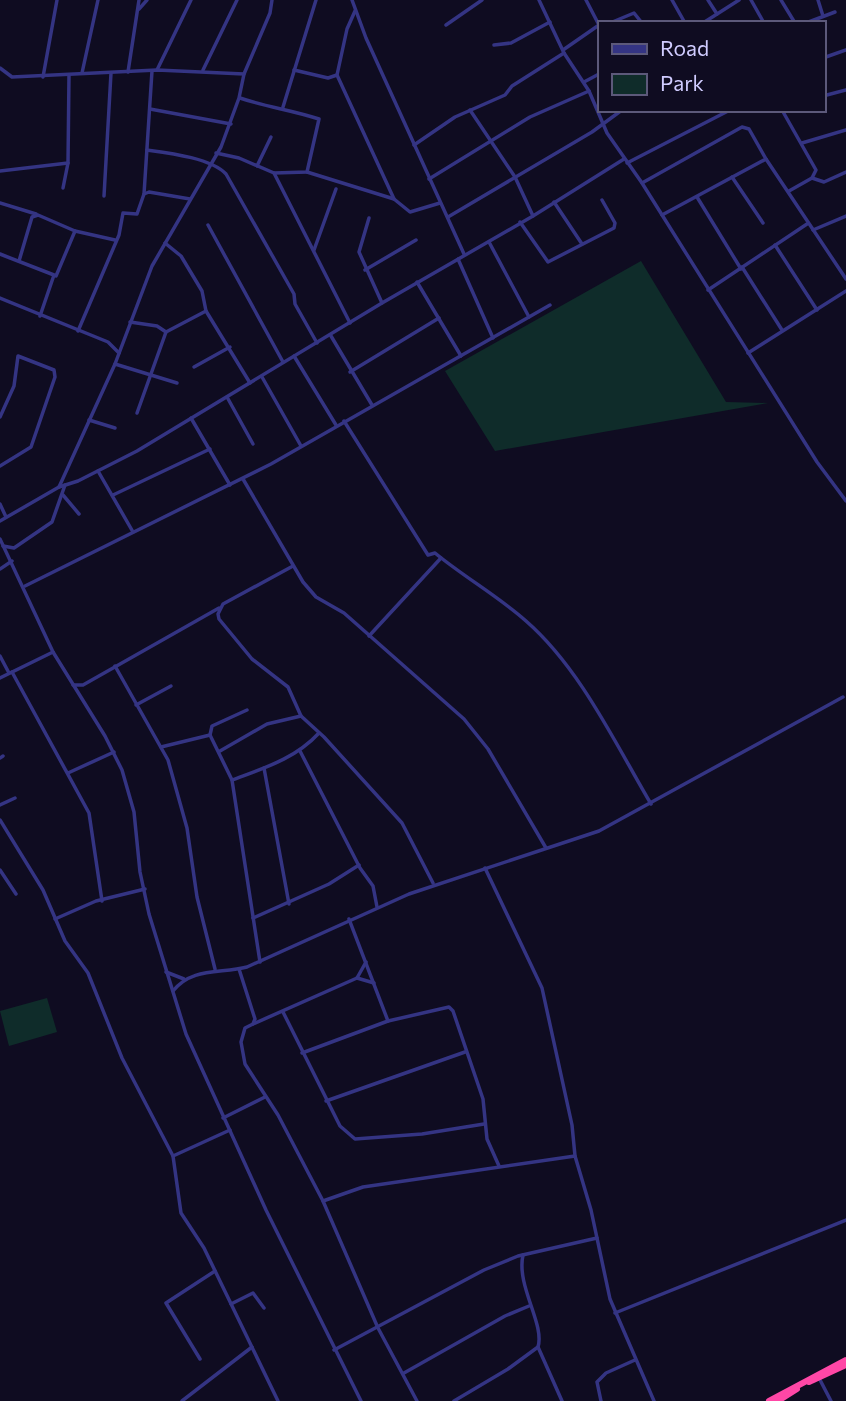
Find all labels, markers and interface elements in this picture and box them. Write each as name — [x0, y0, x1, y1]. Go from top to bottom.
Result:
legend — [598, 21, 825, 112]
text: Road — [660, 35, 709, 60]
text: Park — [660, 70, 704, 95]

